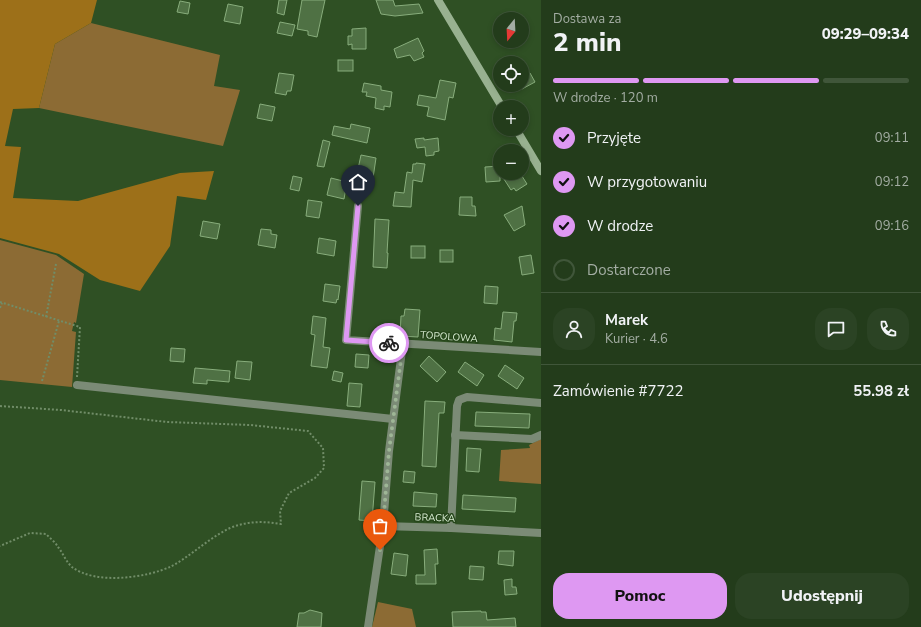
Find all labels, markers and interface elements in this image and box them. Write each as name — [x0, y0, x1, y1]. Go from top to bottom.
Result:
text: Dostawa za — [553, 10, 621, 28]
north arrow — [493, 12, 529, 48]
map controls — [493, 12, 529, 180]
text: 09:29–09:34 — [822, 24, 909, 44]
text: 2 min — [553, 25, 621, 60]
button: locate — [493, 56, 529, 92]
text: W drodze · 120 m — [553, 89, 658, 107]
button: + — [493, 100, 529, 136]
icon: check — [553, 127, 575, 149]
text: Przyjęte — [587, 128, 641, 148]
text: 09:11 — [875, 129, 909, 147]
button: − — [493, 144, 529, 180]
pin — [341, 165, 375, 206]
icon: home — [347, 171, 369, 193]
icon: check — [553, 171, 575, 193]
text: W przygotowaniu — [587, 172, 707, 192]
text: 09:12 — [875, 173, 909, 191]
icon: check — [553, 215, 575, 237]
text: W drodze — [587, 216, 653, 236]
text: 09:16 — [875, 217, 909, 235]
text: Dostarczone — [587, 260, 671, 280]
button: person — [553, 308, 595, 350]
button: chat — [815, 308, 857, 350]
button: phone — [867, 308, 909, 350]
text: Marek — [605, 310, 648, 330]
courier — [369, 323, 409, 363]
street label: TOPOLOWA — [420, 328, 479, 346]
text: Kurier · 4.6 — [605, 330, 668, 348]
icon: bike — [378, 332, 400, 354]
text: Zamówienie #7722 — [553, 381, 684, 401]
text: 55.98 zł — [853, 381, 909, 401]
pin — [363, 509, 397, 550]
street label: BRACKA — [414, 510, 456, 526]
icon: bag — [369, 515, 391, 537]
button: Pomoc — [553, 573, 727, 619]
button: Udostępnij — [735, 573, 909, 619]

